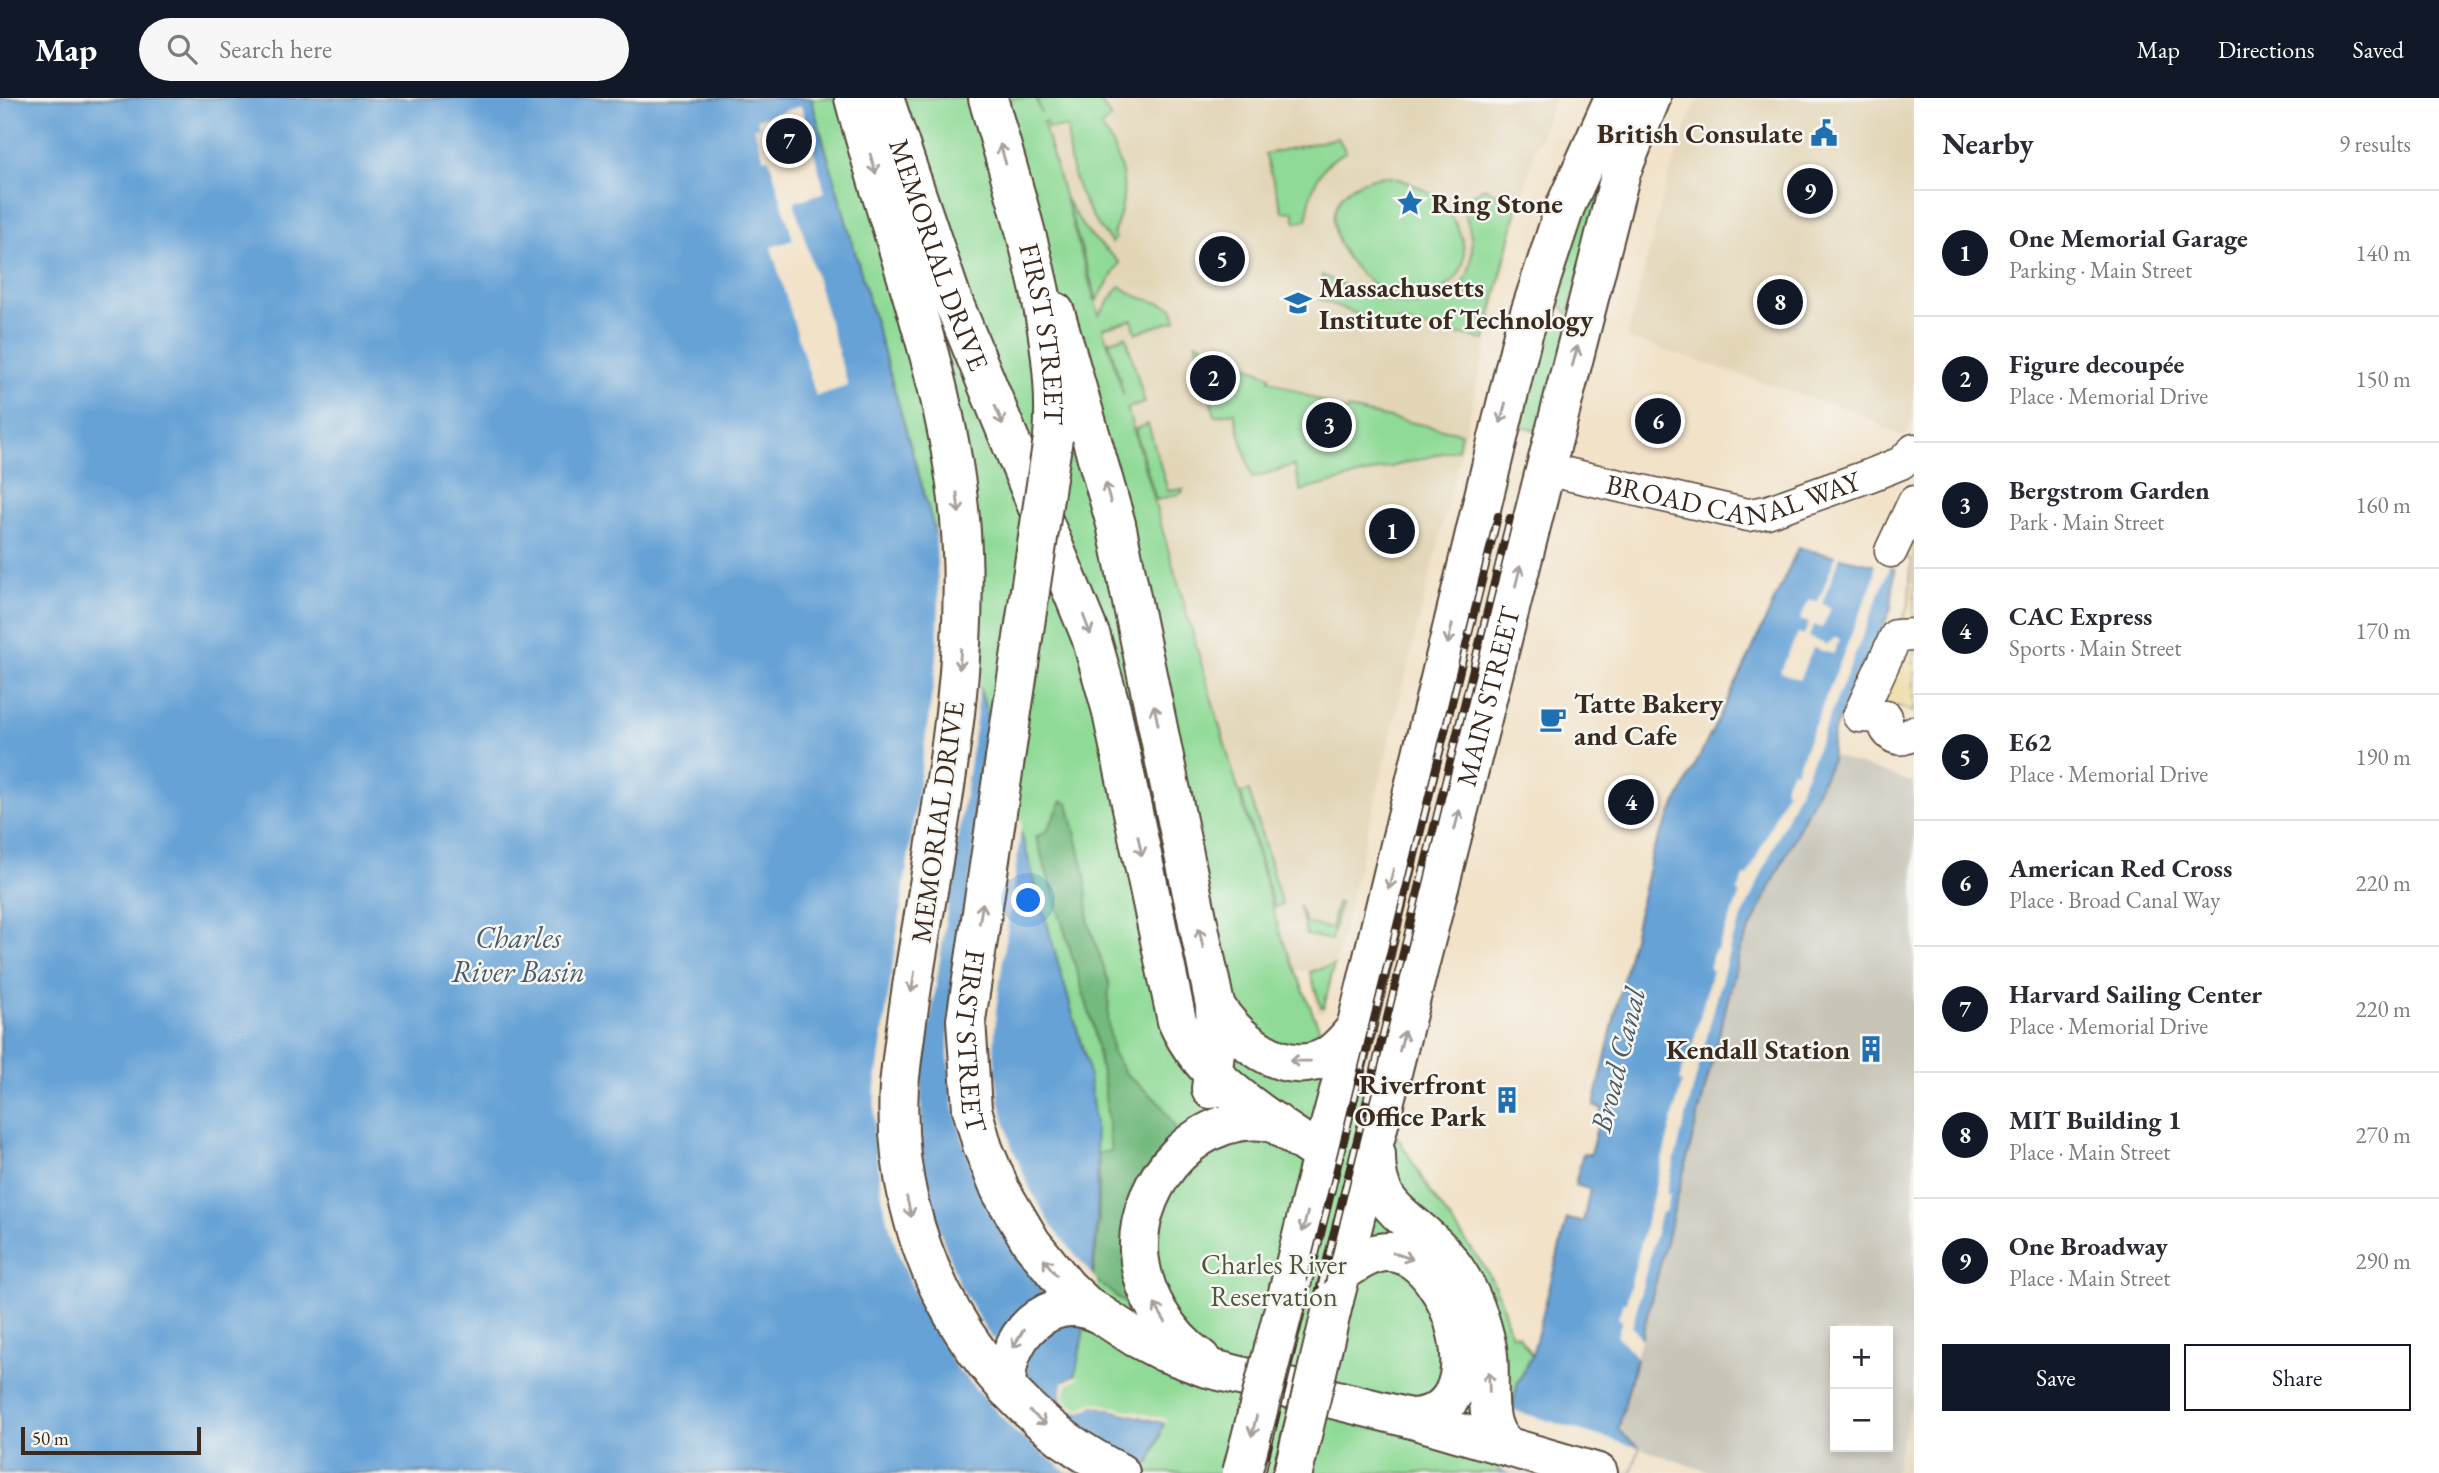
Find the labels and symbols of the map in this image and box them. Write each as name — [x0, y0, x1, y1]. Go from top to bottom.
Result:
pin: 7 — [766, 115, 812, 167]
place label: British Consulate — [1597, 115, 1803, 151]
public building icon: British Consulate — [1809, 118, 1839, 148]
street label: MEMORIAL DRIVE — [881, 134, 998, 376]
one-way arrow — [996, 143, 1009, 165]
one-way arrow — [868, 152, 881, 174]
pin: 9 — [1787, 165, 1833, 217]
place label: Ring Stone — [1431, 185, 1563, 221]
place icon: Ring Stone — [1395, 188, 1425, 218]
pin: 5 — [1199, 233, 1245, 285]
street label: FIRST STREET — [1011, 239, 1072, 425]
place label: Massachusetts Institute of Technology — [1319, 269, 1594, 337]
pin: 8 — [1757, 276, 1803, 328]
school or university icon: Massachusetts Institute of Technology — [1283, 288, 1313, 318]
one-way arrow — [1569, 345, 1582, 367]
pin: 2 — [1190, 352, 1236, 404]
pin: 6 — [1635, 395, 1681, 447]
pin: 3 — [1306, 399, 1352, 451]
one-way arrow — [1496, 401, 1509, 423]
one-way arrow — [993, 404, 1006, 426]
street label: BROAD CANAL WAY — [1603, 462, 1866, 533]
one-way arrow — [1101, 482, 1114, 505]
one-way arrow — [952, 491, 965, 513]
pin: 1 — [1369, 505, 1415, 557]
one-way arrow — [1512, 565, 1525, 588]
street label: MAIN STREET — [1448, 602, 1528, 790]
one-way arrow — [1081, 614, 1094, 636]
one-way arrow — [1443, 622, 1456, 645]
one-way arrow — [953, 648, 966, 670]
place label: Tatte Bakery and Cafe — [1574, 685, 1724, 753]
street label: MEMORIAL DRIVE — [902, 699, 972, 945]
one-way arrow — [1148, 704, 1162, 727]
cafe icon: Tatte Bakery and Cafe — [1538, 704, 1568, 734]
pin: 4 — [1608, 776, 1654, 828]
one-way arrow — [1451, 810, 1464, 832]
one-way arrow — [1133, 834, 1147, 857]
one-way arrow — [1384, 867, 1397, 890]
your location — [1011, 883, 1045, 917]
one-way arrow — [975, 902, 988, 925]
water label: Charles River Basin — [451, 918, 585, 991]
one-way arrow — [1194, 927, 1208, 950]
street label: FIRST STREET — [947, 948, 996, 1137]
one-way arrow — [907, 970, 920, 992]
water label: Broad Canal — [1580, 982, 1655, 1137]
one-way arrow — [1396, 1030, 1409, 1053]
place label: Kendall Station — [1666, 1031, 1850, 1067]
building icon: Kendall Station — [1856, 1034, 1886, 1064]
one-way arrow — [1289, 1055, 1312, 1068]
place label: Riverfront Office Park — [1355, 1066, 1487, 1134]
building icon: Riverfront Office Park — [1492, 1085, 1522, 1115]
one-way arrow — [903, 1195, 916, 1218]
one-way arrow — [1298, 1210, 1311, 1233]
park label: Charles River Reservation — [1201, 1246, 1348, 1314]
one-way arrow — [1392, 1251, 1414, 1263]
one-way arrow — [1042, 1258, 1057, 1277]
one-way arrow — [1153, 1303, 1166, 1324]
one-way arrow — [1011, 1329, 1025, 1349]
one-way arrow — [1483, 1370, 1496, 1393]
one-way arrow — [1029, 1410, 1047, 1426]
one-way arrow — [1247, 1415, 1260, 1437]
scale bar — [21, 1424, 201, 1456]

